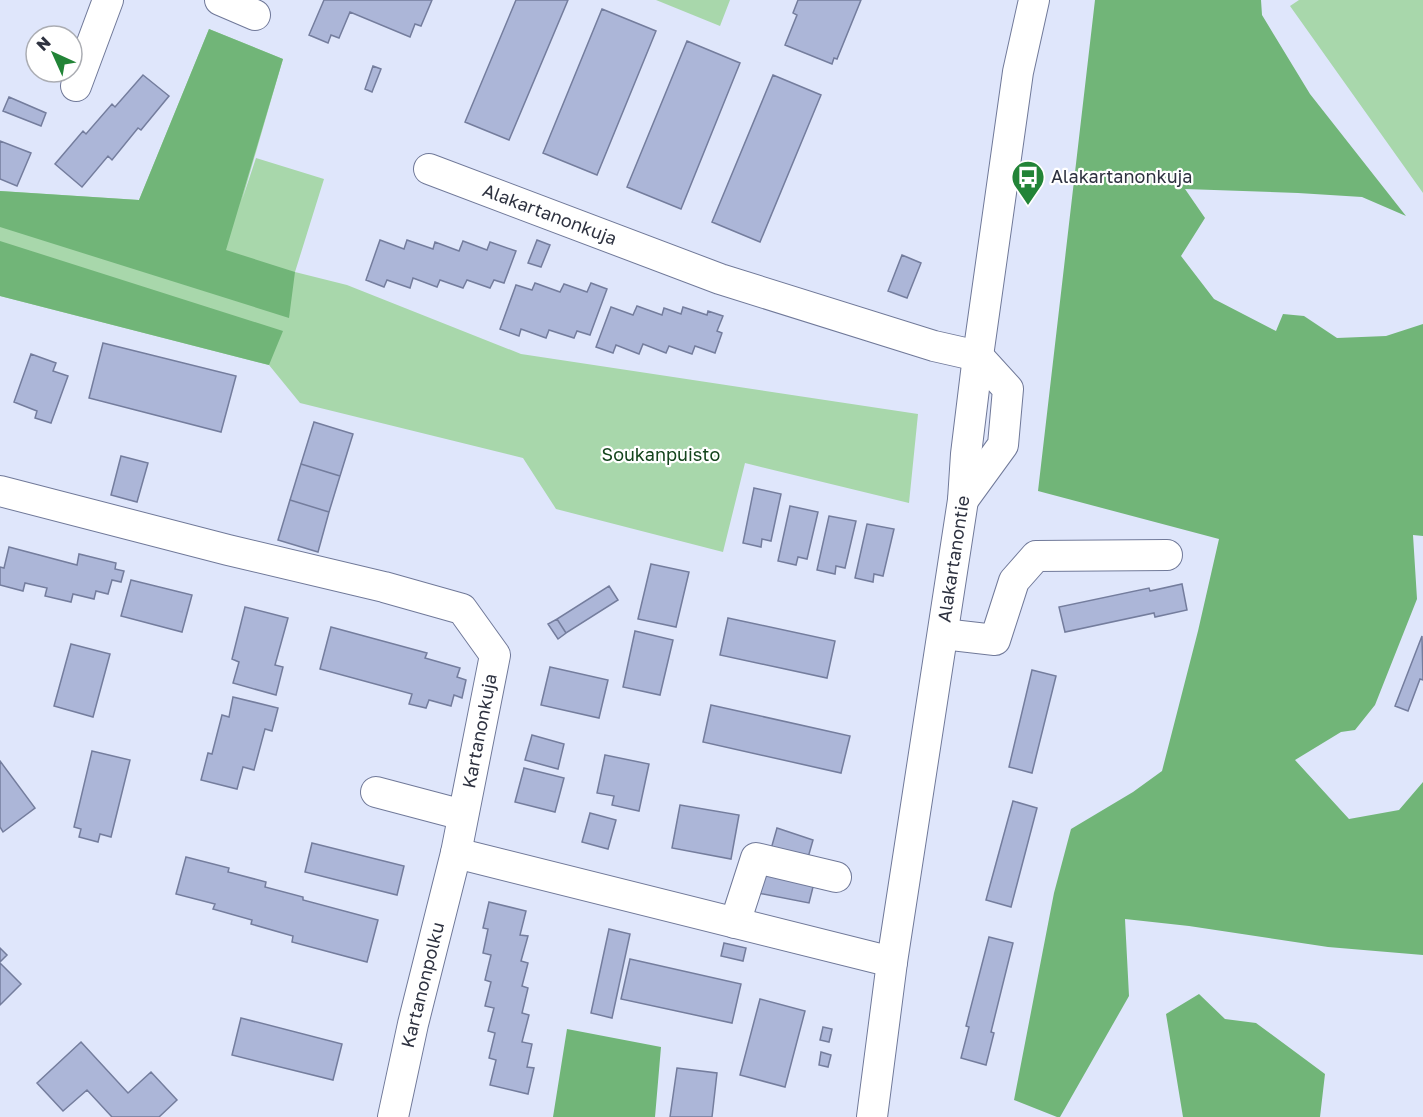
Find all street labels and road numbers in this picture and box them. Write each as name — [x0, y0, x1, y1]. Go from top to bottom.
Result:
street label: Alakartanonkuja — [480, 178, 620, 249]
street label: Alakartanontie — [932, 494, 974, 624]
street label: Kartanonkuja — [457, 672, 501, 790]
street label: Kartanonpolku — [396, 920, 448, 1050]

